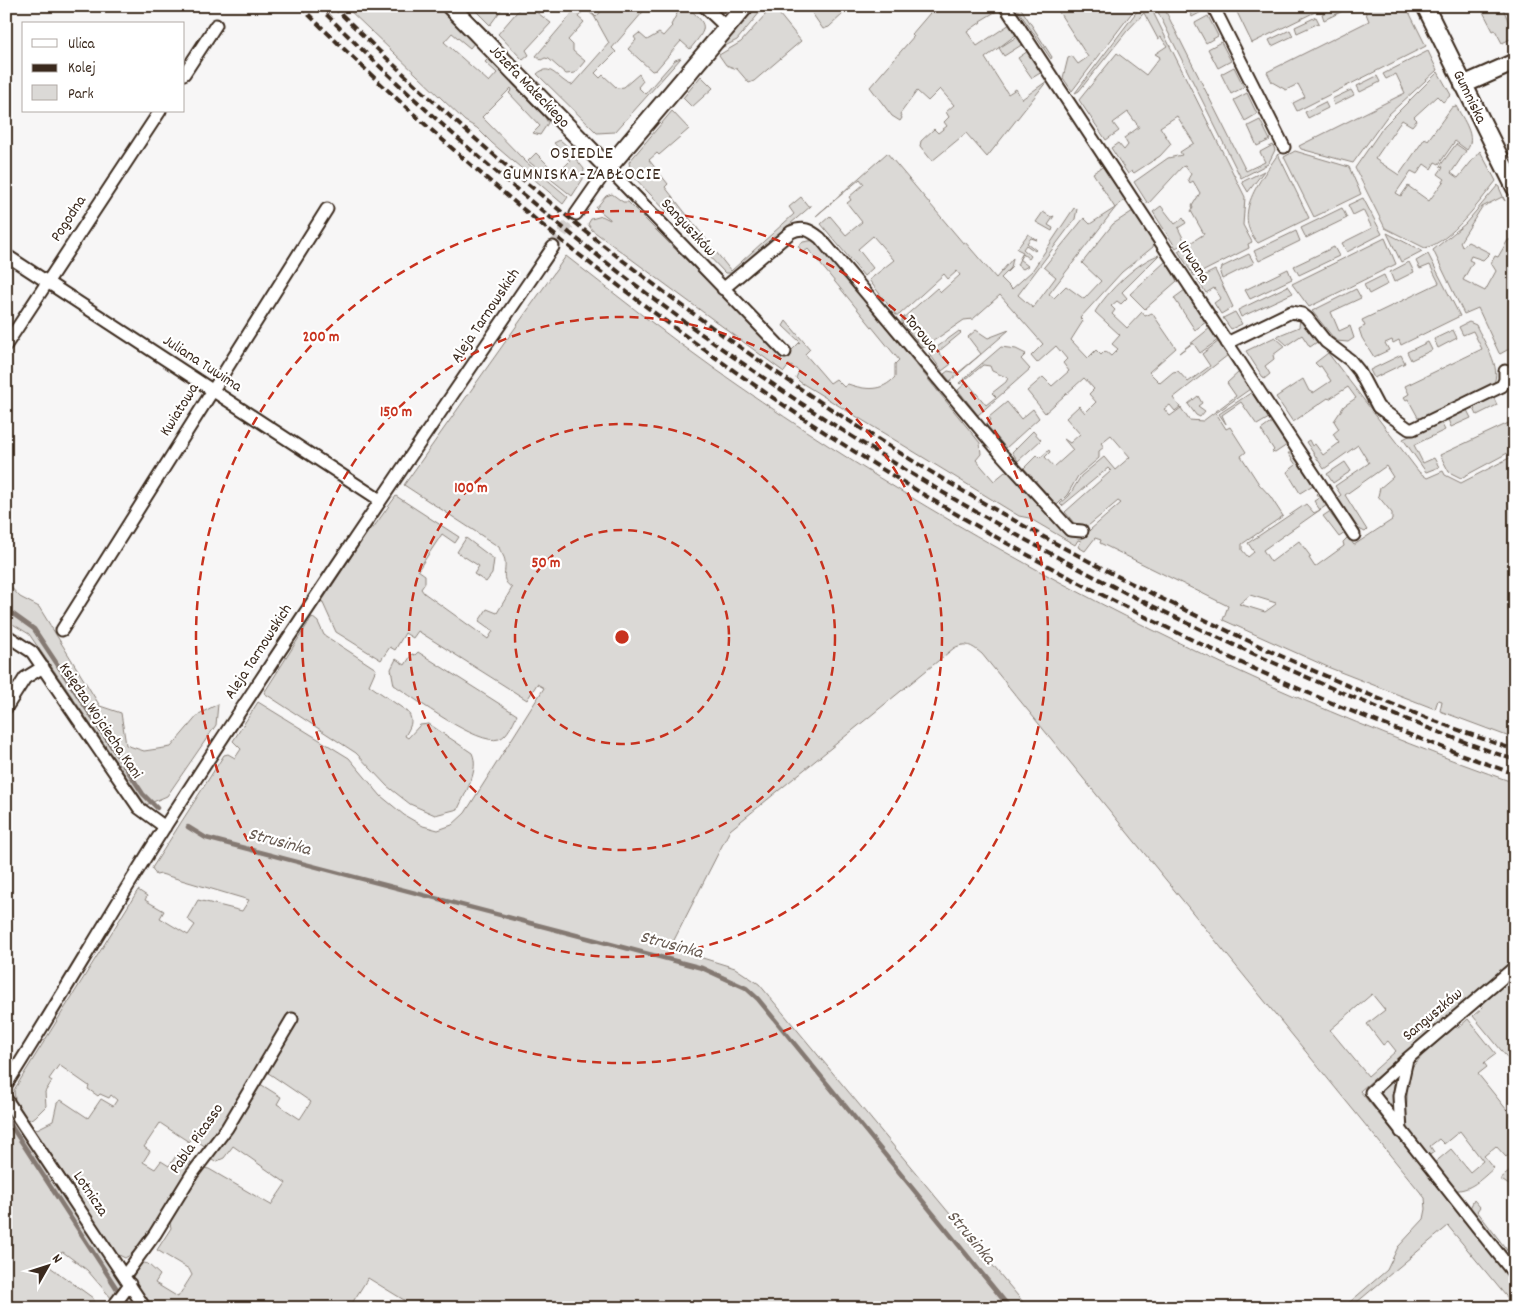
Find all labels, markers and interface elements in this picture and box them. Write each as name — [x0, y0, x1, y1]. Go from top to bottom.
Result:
legend — [22, 22, 185, 112]
text: Ulica — [68, 34, 96, 56]
street label: Józefa Małeckiego — [483, 40, 575, 134]
text: Kolej — [68, 58, 96, 80]
street label: Gumniska — [1446, 66, 1492, 128]
text: Park — [68, 84, 94, 106]
district label: OSIEDLE GUMNISKA-ZABŁOCIE — [503, 142, 661, 188]
street label: Pogodna — [45, 191, 93, 247]
street label: Sanguszków — [655, 194, 721, 262]
street label: Urwana — [1171, 236, 1216, 288]
street label: Aleja Tarnowskich — [446, 264, 526, 368]
street label: Torowa — [898, 310, 944, 358]
text: 200 m — [303, 327, 339, 349]
street label: Juliana Tuwima — [158, 330, 247, 399]
street label: Kwiatowa — [155, 378, 206, 441]
text: 150 m — [380, 402, 412, 424]
text: 100 m — [454, 478, 488, 500]
text: 50 m — [532, 553, 560, 575]
street label: Aleja Tarnowskich — [220, 600, 298, 704]
centre of rings — [613, 628, 631, 646]
street label: Księdza Wojciecha Kani — [52, 658, 148, 784]
water label: Strusinka — [245, 823, 315, 864]
water label: Strusinka — [637, 926, 707, 967]
street label: Sanguszków — [1398, 983, 1468, 1047]
street label: Pabla Picasso — [164, 1099, 230, 1179]
street label: Lotnicza — [67, 1167, 114, 1222]
water label: Strusinka — [940, 1205, 1001, 1272]
north arrow — [22, 1242, 72, 1292]
text: N — [47, 1250, 67, 1268]

